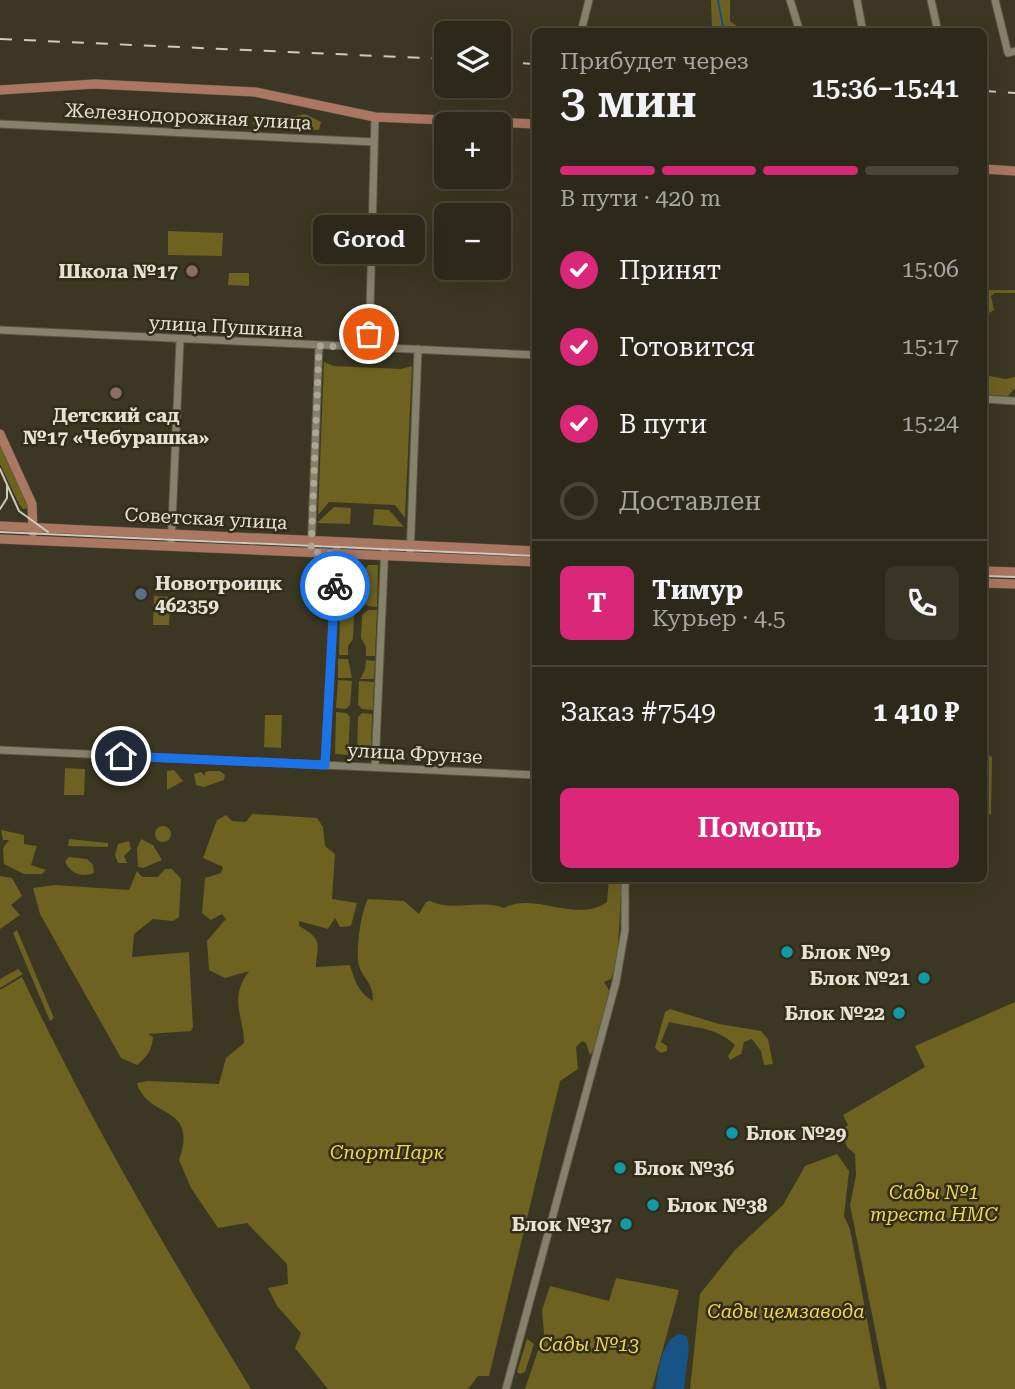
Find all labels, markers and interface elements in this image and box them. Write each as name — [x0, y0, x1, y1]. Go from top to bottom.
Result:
map controls — [434, 21, 511, 280]
button: layers — [434, 21, 511, 98]
text: Прибудет через — [560, 48, 749, 75]
text: 15:36–15:41 — [811, 73, 959, 103]
text: 3 мин — [560, 74, 697, 128]
street label: Железнодорожная улица — [64, 99, 313, 134]
button: + — [434, 112, 511, 189]
text: В пути · 420 m — [560, 185, 721, 212]
button: − — [434, 203, 511, 280]
callout: Gorod — [313, 215, 425, 264]
text: Gorod — [333, 226, 405, 253]
icon: check — [560, 251, 598, 289]
text: Принят — [619, 255, 721, 285]
text: 15:06 — [902, 256, 959, 283]
place label: Школа №17 — [58, 260, 178, 283]
marker: Школа №17 — [184, 263, 200, 279]
pin — [339, 304, 399, 364]
street label: улица Пушкина — [148, 311, 304, 342]
icon: bag — [350, 315, 388, 353]
icon: check — [560, 328, 598, 366]
text: Готовится — [619, 332, 755, 362]
text: 15:17 — [902, 333, 959, 360]
marker: Детский сад №17 «Чебурашка» — [108, 385, 124, 401]
place label: Детский сад №17 «Чебурашка» — [23, 404, 209, 449]
icon: check — [560, 405, 598, 443]
text: В пути — [619, 409, 707, 439]
text: 15:24 — [902, 410, 959, 437]
text: Доставлен — [619, 486, 761, 516]
street label: Советская улица — [124, 503, 289, 534]
courier — [300, 551, 370, 621]
button: phone — [885, 566, 959, 640]
icon: bike — [316, 567, 354, 605]
place label: Новотроицк 462359 — [155, 572, 282, 617]
text: Тимур — [652, 575, 743, 605]
marker: Новотроицк 462359 — [133, 586, 149, 602]
text: Т — [588, 588, 606, 618]
text: Курьер · 4.5 — [652, 605, 786, 632]
text: Заказ #7549 — [560, 697, 716, 727]
text: 1 410 ₽ — [873, 697, 959, 727]
pin — [91, 726, 151, 786]
icon: home — [102, 737, 140, 775]
street label: улица Фрунзе — [347, 738, 483, 769]
button: Помощь — [560, 788, 959, 868]
place label: Блок №9 — [801, 941, 891, 964]
marker: Блок №9 — [779, 944, 795, 960]
place label: Блок №21 — [810, 967, 910, 990]
marker: Блок №21 — [916, 970, 932, 986]
place label: Блок №22 — [785, 1002, 885, 1025]
marker: Блок №22 — [891, 1005, 907, 1021]
place label: Блок №29 — [746, 1122, 847, 1145]
marker: Блок №29 — [724, 1125, 740, 1141]
park label: СпортПарк — [330, 1141, 444, 1164]
place label: Блок №36 — [634, 1157, 735, 1180]
marker: Блок №36 — [612, 1160, 628, 1176]
park label: Сады №1 треста НМС — [870, 1181, 999, 1226]
place label: Блок №38 — [667, 1194, 768, 1217]
marker: Блок №38 — [645, 1197, 661, 1213]
place label: Блок №37 — [512, 1213, 612, 1236]
marker: Блок №37 — [618, 1216, 634, 1232]
park label: Сады цемзавода — [707, 1300, 865, 1323]
park label: Сады №13 — [539, 1333, 639, 1356]

